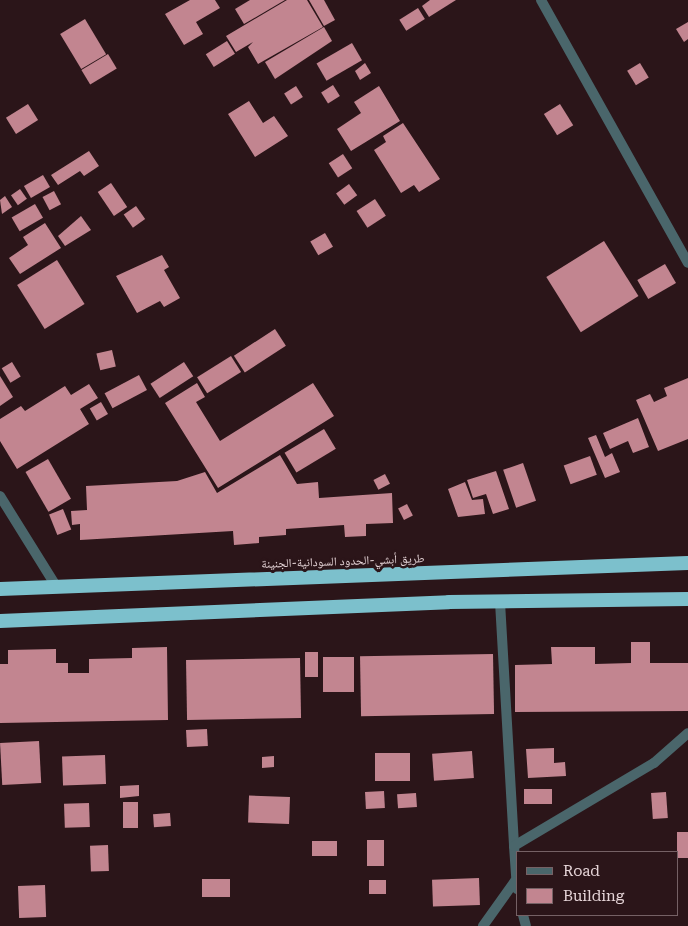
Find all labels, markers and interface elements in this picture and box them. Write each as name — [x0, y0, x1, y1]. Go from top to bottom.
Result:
street label: طريق أبشي-الحدود السودانية-الجنينة — [261, 552, 425, 572]
legend — [516, 851, 678, 916]
text: Road — [563, 862, 600, 880]
text: Building — [563, 887, 624, 905]

